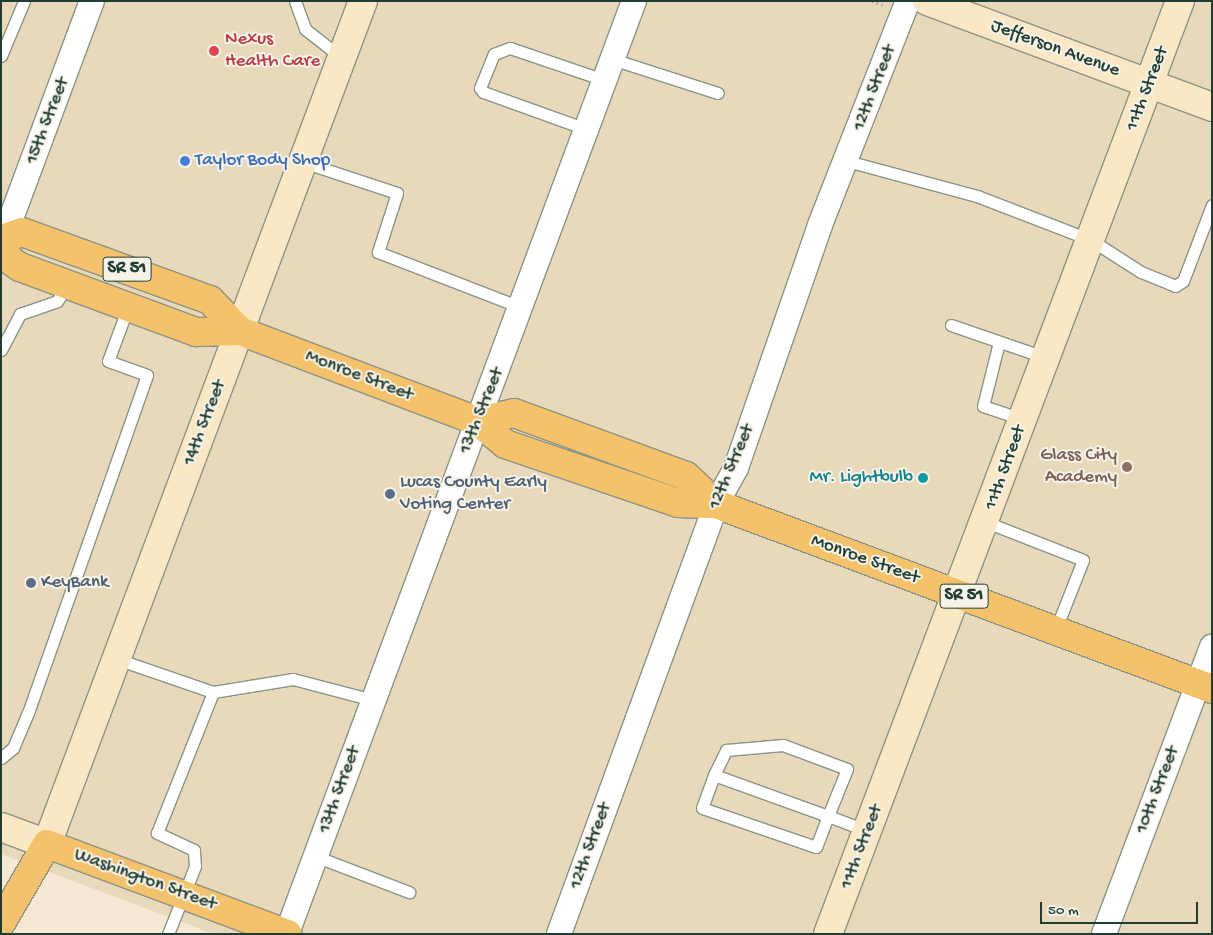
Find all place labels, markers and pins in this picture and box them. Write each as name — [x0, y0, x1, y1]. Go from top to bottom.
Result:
place label: Nexus Health Care — [225, 29, 320, 73]
marker: Nexus Health Care — [207, 44, 221, 58]
place label: Taylor Body Shop — [195, 150, 330, 172]
marker: Taylor Body Shop — [179, 155, 191, 167]
place label: Glass City Academy — [1040, 445, 1117, 489]
marker: Glass City Academy — [1121, 461, 1133, 473]
place label: Mr. Lightbulb — [810, 467, 913, 489]
place label: Lucas County Early Voting Center — [400, 472, 547, 516]
marker: Mr. Lightbulb — [917, 472, 929, 484]
marker: Lucas County Early Voting Center — [384, 488, 396, 500]
place label: KeyBank — [41, 572, 108, 594]
marker: KeyBank — [25, 577, 37, 589]

